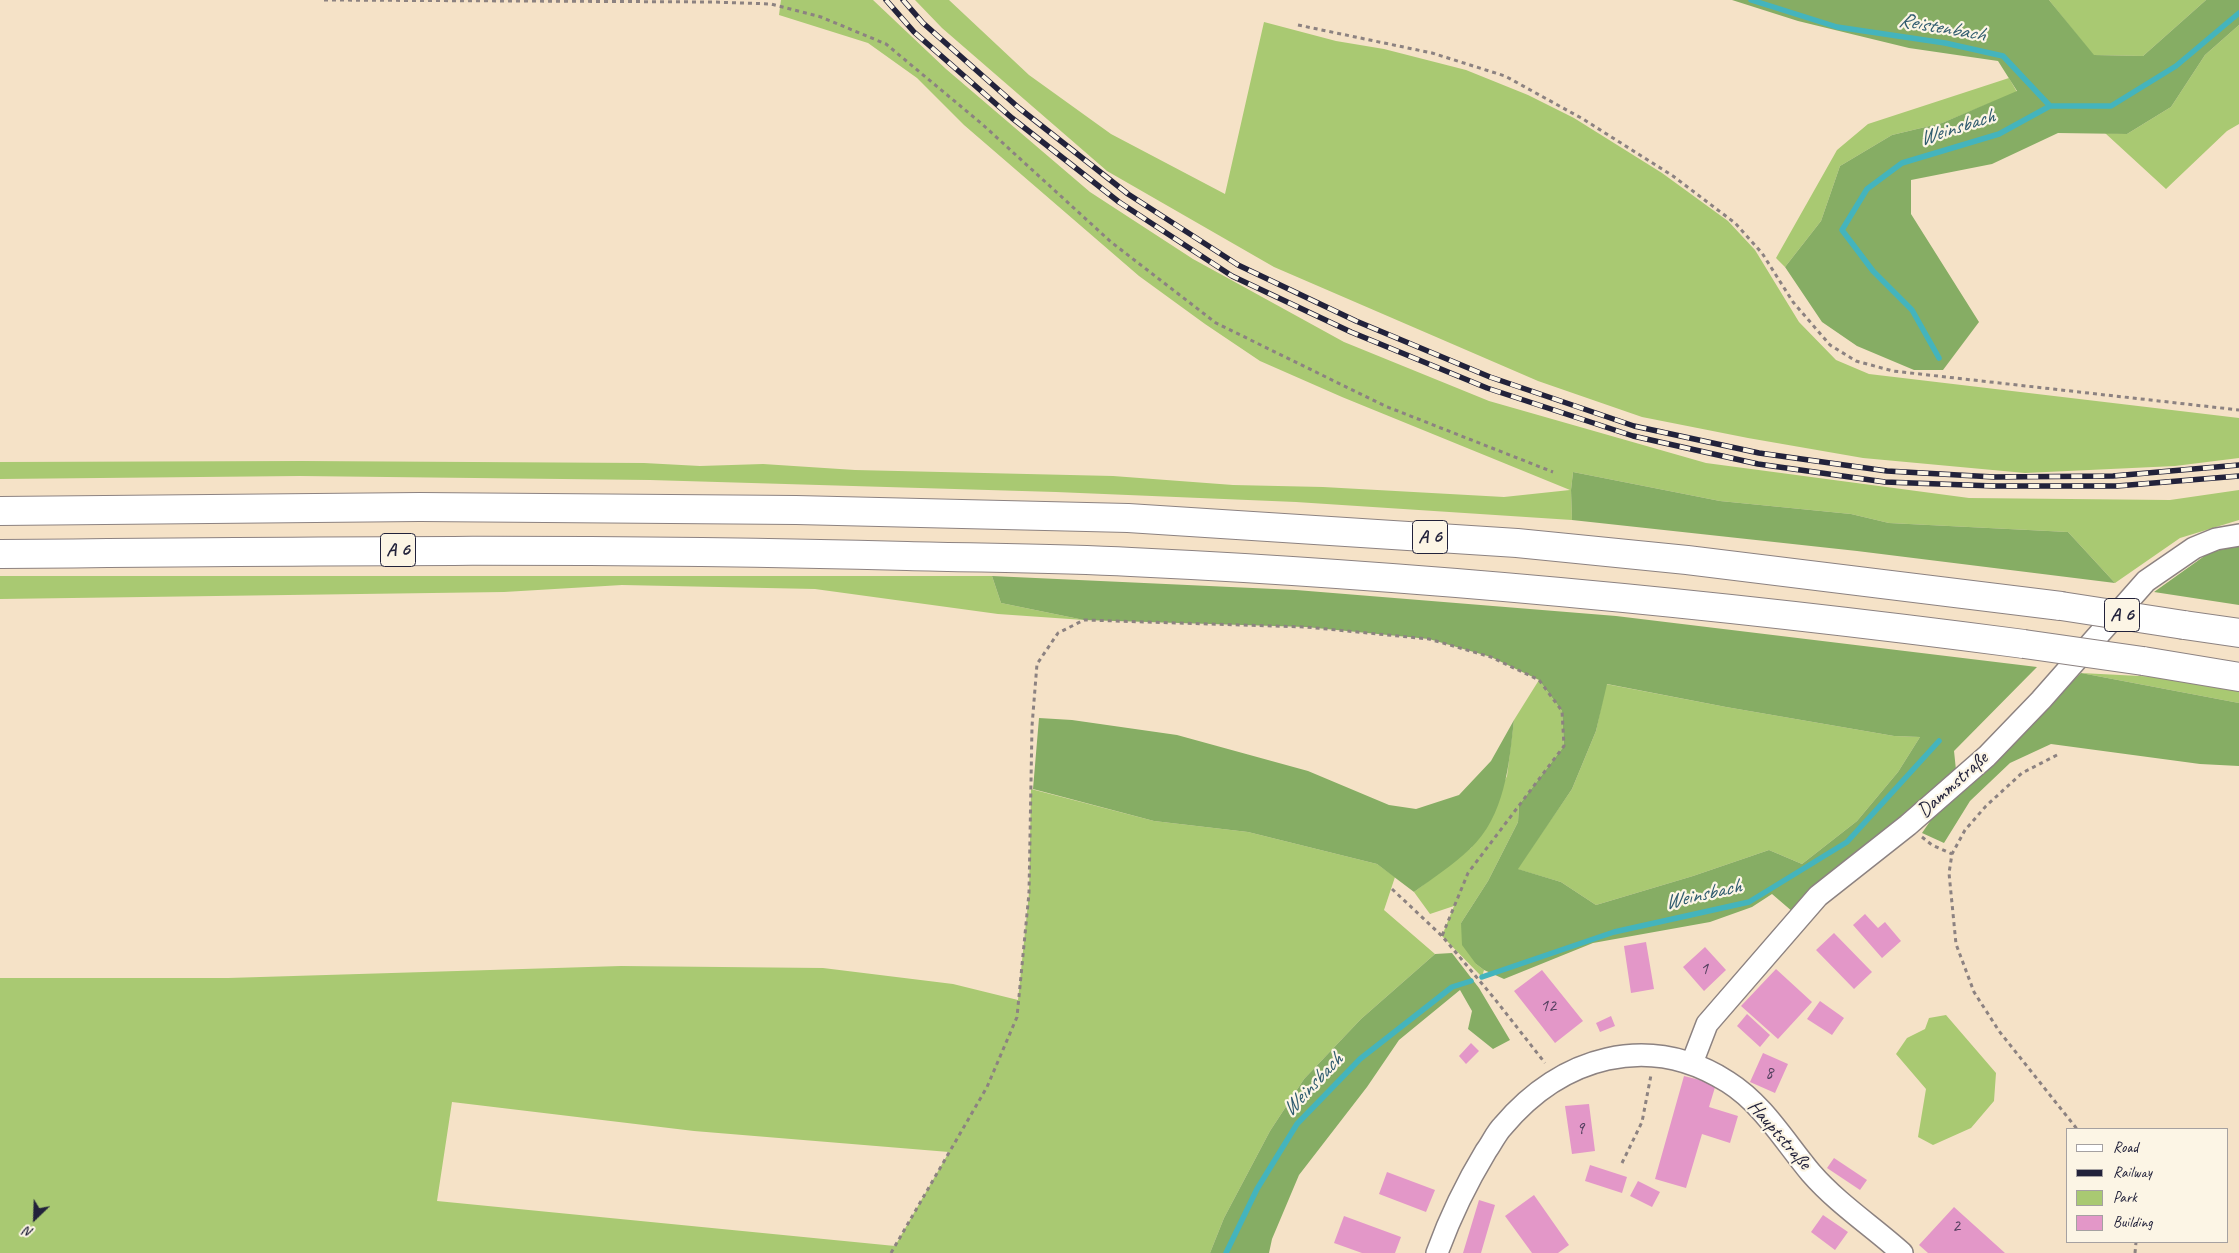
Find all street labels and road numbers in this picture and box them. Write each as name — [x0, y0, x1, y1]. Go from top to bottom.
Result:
road number: A 6 — [1412, 520, 1448, 554]
road number: A 6 — [380, 534, 416, 566]
road number: A 6 — [2104, 598, 2140, 632]
street label: Dammstraße — [1913, 747, 1993, 823]
street label: Hauptstraße — [1742, 1095, 1816, 1175]

